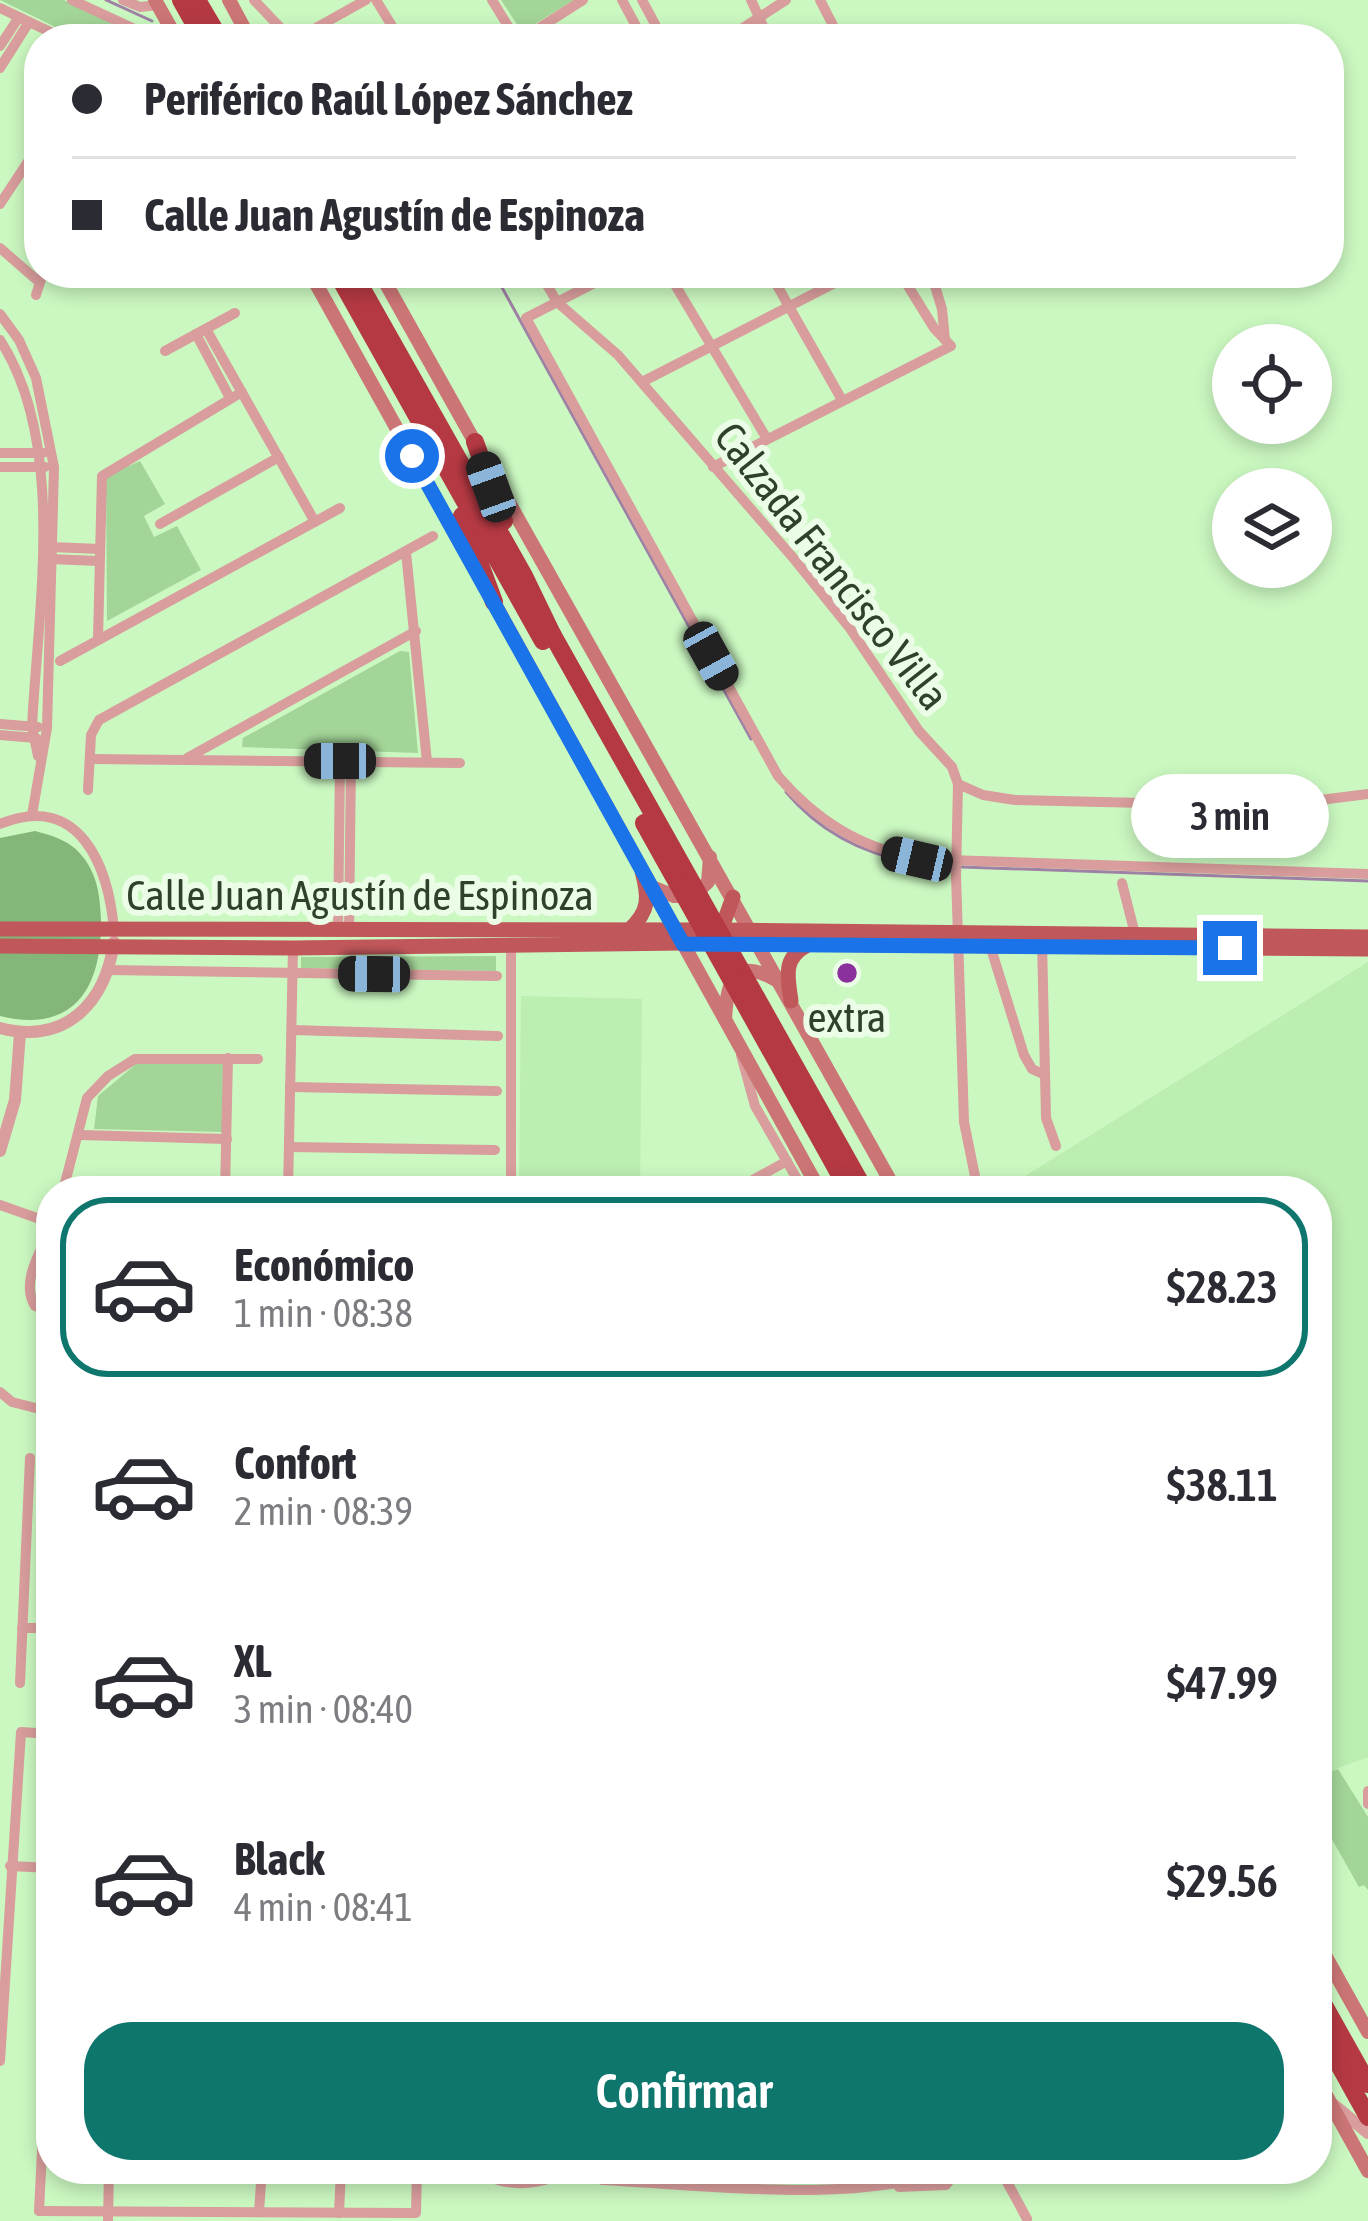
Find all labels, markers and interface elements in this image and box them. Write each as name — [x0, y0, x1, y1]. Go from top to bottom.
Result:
text: Periférico Raúl López Sánchez — [144, 73, 633, 125]
text: Calle Juan Agustín de Espinoza — [144, 189, 645, 241]
map controls — [1212, 324, 1332, 588]
button: locate — [1212, 324, 1332, 444]
street label: Calzada Francisco Villa — [705, 413, 959, 719]
route start — [385, 429, 439, 483]
car — [462, 447, 520, 527]
button: layers — [1212, 468, 1332, 588]
car — [678, 616, 744, 696]
car — [304, 743, 376, 779]
callout: 3 min — [1131, 774, 1329, 858]
text: 3 min — [1190, 794, 1270, 838]
car — [878, 833, 956, 885]
street label: Calle Juan Agustín de Espinoza — [126, 871, 594, 919]
route end — [1203, 921, 1257, 975]
car — [338, 955, 410, 993]
marker: extra — [834, 960, 860, 986]
place label: extra — [808, 993, 886, 1041]
icon: car — [90, 1233, 198, 1341]
text: Económico — [234, 1239, 415, 1291]
text: $28.23 — [1166, 1261, 1278, 1313]
text: 1 min · 08:38 — [234, 1291, 413, 1335]
icon: car — [90, 1431, 198, 1539]
text: Confort — [234, 1437, 357, 1489]
text: $38.11 — [1166, 1459, 1278, 1511]
text: 2 min · 08:39 — [234, 1489, 413, 1533]
icon: car — [90, 1629, 198, 1737]
text: XL — [234, 1635, 272, 1687]
text: $47.99 — [1166, 1657, 1278, 1709]
text: 3 min · 08:40 — [234, 1687, 413, 1731]
icon: car — [90, 1827, 198, 1935]
text: Black — [234, 1833, 325, 1885]
text: $29.56 — [1166, 1855, 1278, 1907]
text: 4 min · 08:41 — [234, 1885, 413, 1929]
button: Confirmar — [84, 2022, 1284, 2160]

